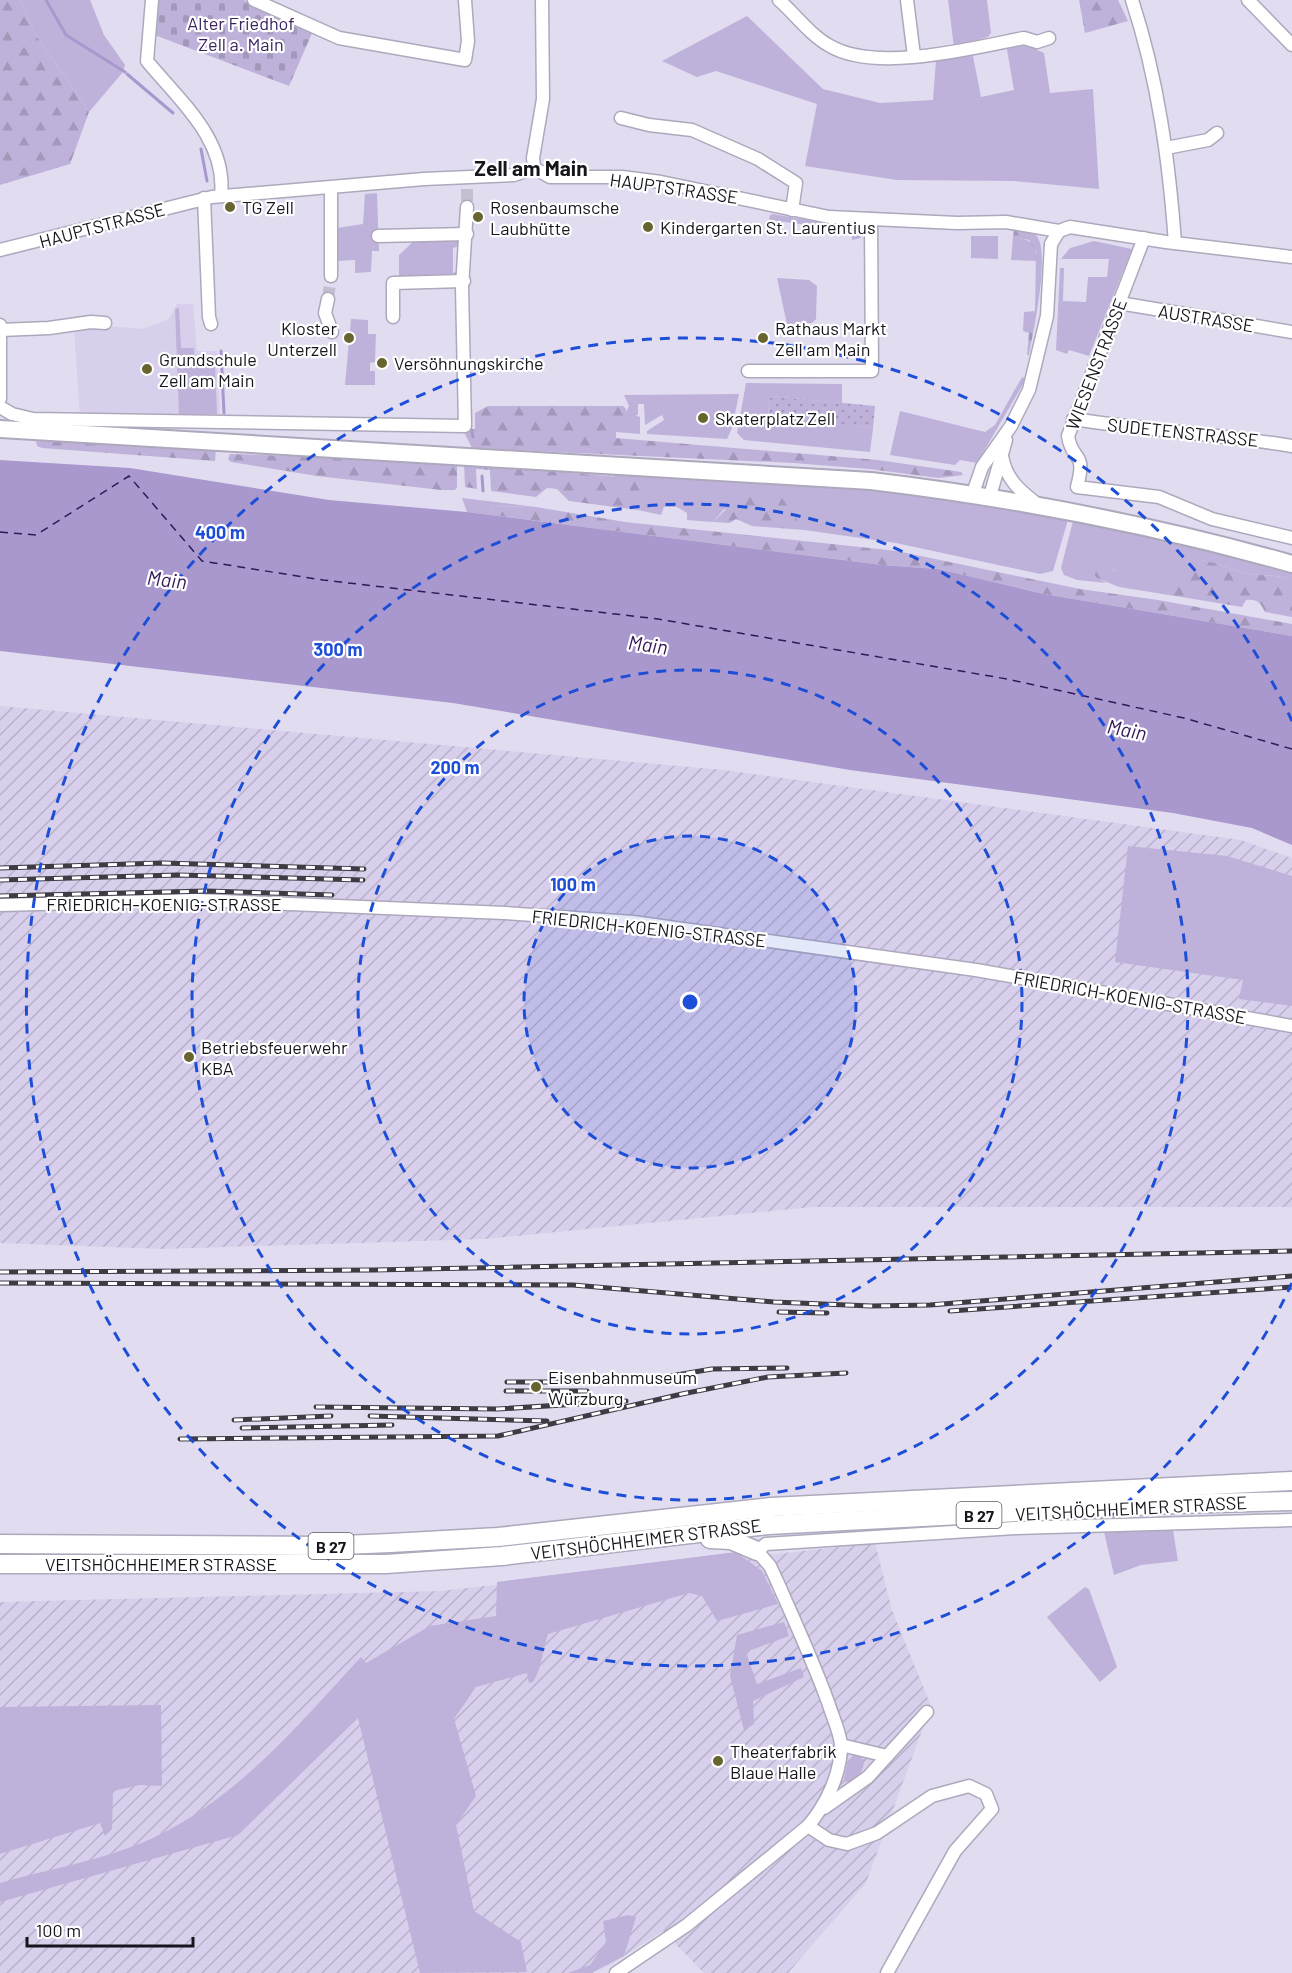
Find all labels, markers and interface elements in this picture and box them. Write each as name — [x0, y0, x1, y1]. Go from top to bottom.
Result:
park label: Alter Friedhof Zell a. Main — [187, 12, 295, 55]
district label: Zell am Main — [474, 155, 588, 180]
street label: HAUPTSTRASSE — [608, 168, 740, 208]
place label: TG Zell — [242, 196, 294, 218]
place label: Rosenbaumsche Laubhütte — [490, 196, 619, 239]
street label: HAUPTSTRASSE — [37, 198, 167, 252]
marker: TG Zell — [223, 200, 237, 214]
marker: Rosenbaumsche Laubhütte — [471, 210, 485, 224]
place label: Kindergarten St. Laurentius — [660, 216, 876, 238]
marker: Kindergarten St. Laurentius — [641, 220, 655, 234]
street label: WIESENSTRASSE — [1061, 295, 1131, 433]
street label: AUSTRASSE — [1157, 300, 1255, 336]
place label: Kloster Unterzell — [267, 317, 337, 360]
place label: Rathaus Markt Zell am Main — [775, 317, 887, 360]
marker: Kloster Unterzell — [342, 331, 356, 345]
marker: Rathaus Markt Zell am Main — [756, 331, 770, 345]
place label: Grundschule Zell am Main — [159, 348, 257, 391]
place label: Versöhnungskirche — [394, 352, 544, 374]
marker: Versöhnungskirche — [375, 356, 389, 370]
marker: Grundschule Zell am Main — [140, 362, 154, 376]
place label: Skaterplatz Zell — [715, 407, 835, 429]
marker: Skaterplatz Zell — [696, 411, 710, 425]
street label: SUDETENSTRASSE — [1106, 413, 1260, 451]
text: 400 m — [195, 521, 245, 543]
water label: Main — [146, 565, 188, 593]
water label: Main — [627, 629, 669, 659]
text: 300 m — [314, 638, 362, 660]
water label: Main — [1105, 713, 1149, 745]
text: 200 m — [430, 756, 480, 778]
text: 100 m — [550, 873, 596, 895]
street label: FRIEDRICH-KOENIG-STRASSE — [46, 893, 282, 915]
street label: FRIEDRICH-KOENIG-STRASSE — [531, 905, 767, 951]
street label: FRIEDRICH-KOENIG-STRASSE — [1012, 966, 1248, 1028]
centre of rings — [680, 992, 700, 1012]
place label: Betriebsfeuerwehr KBA — [201, 1036, 348, 1079]
marker: Betriebsfeuerwehr KBA — [182, 1050, 196, 1064]
place label: Eisenbahnmuseum Würzburg — [548, 1366, 697, 1409]
marker: Eisenbahnmuseum Würzburg — [529, 1380, 543, 1394]
street label: VEITSHÖCHHEIMER STRASSE — [1014, 1491, 1248, 1525]
road number: B 27 — [956, 1502, 1002, 1528]
street label: VEITSHÖCHHEIMER STRASSE — [529, 1514, 763, 1564]
road number: B 27 — [308, 1533, 354, 1559]
street label: VEITSHÖCHHEIMER STRASSE — [45, 1553, 277, 1575]
place label: Theaterfabrik Blaue Halle — [730, 1740, 836, 1783]
marker: Theaterfabrik Blaue Halle — [711, 1754, 725, 1768]
scale bar — [27, 1910, 194, 1948]
text: 100 m — [36, 1919, 81, 1941]

